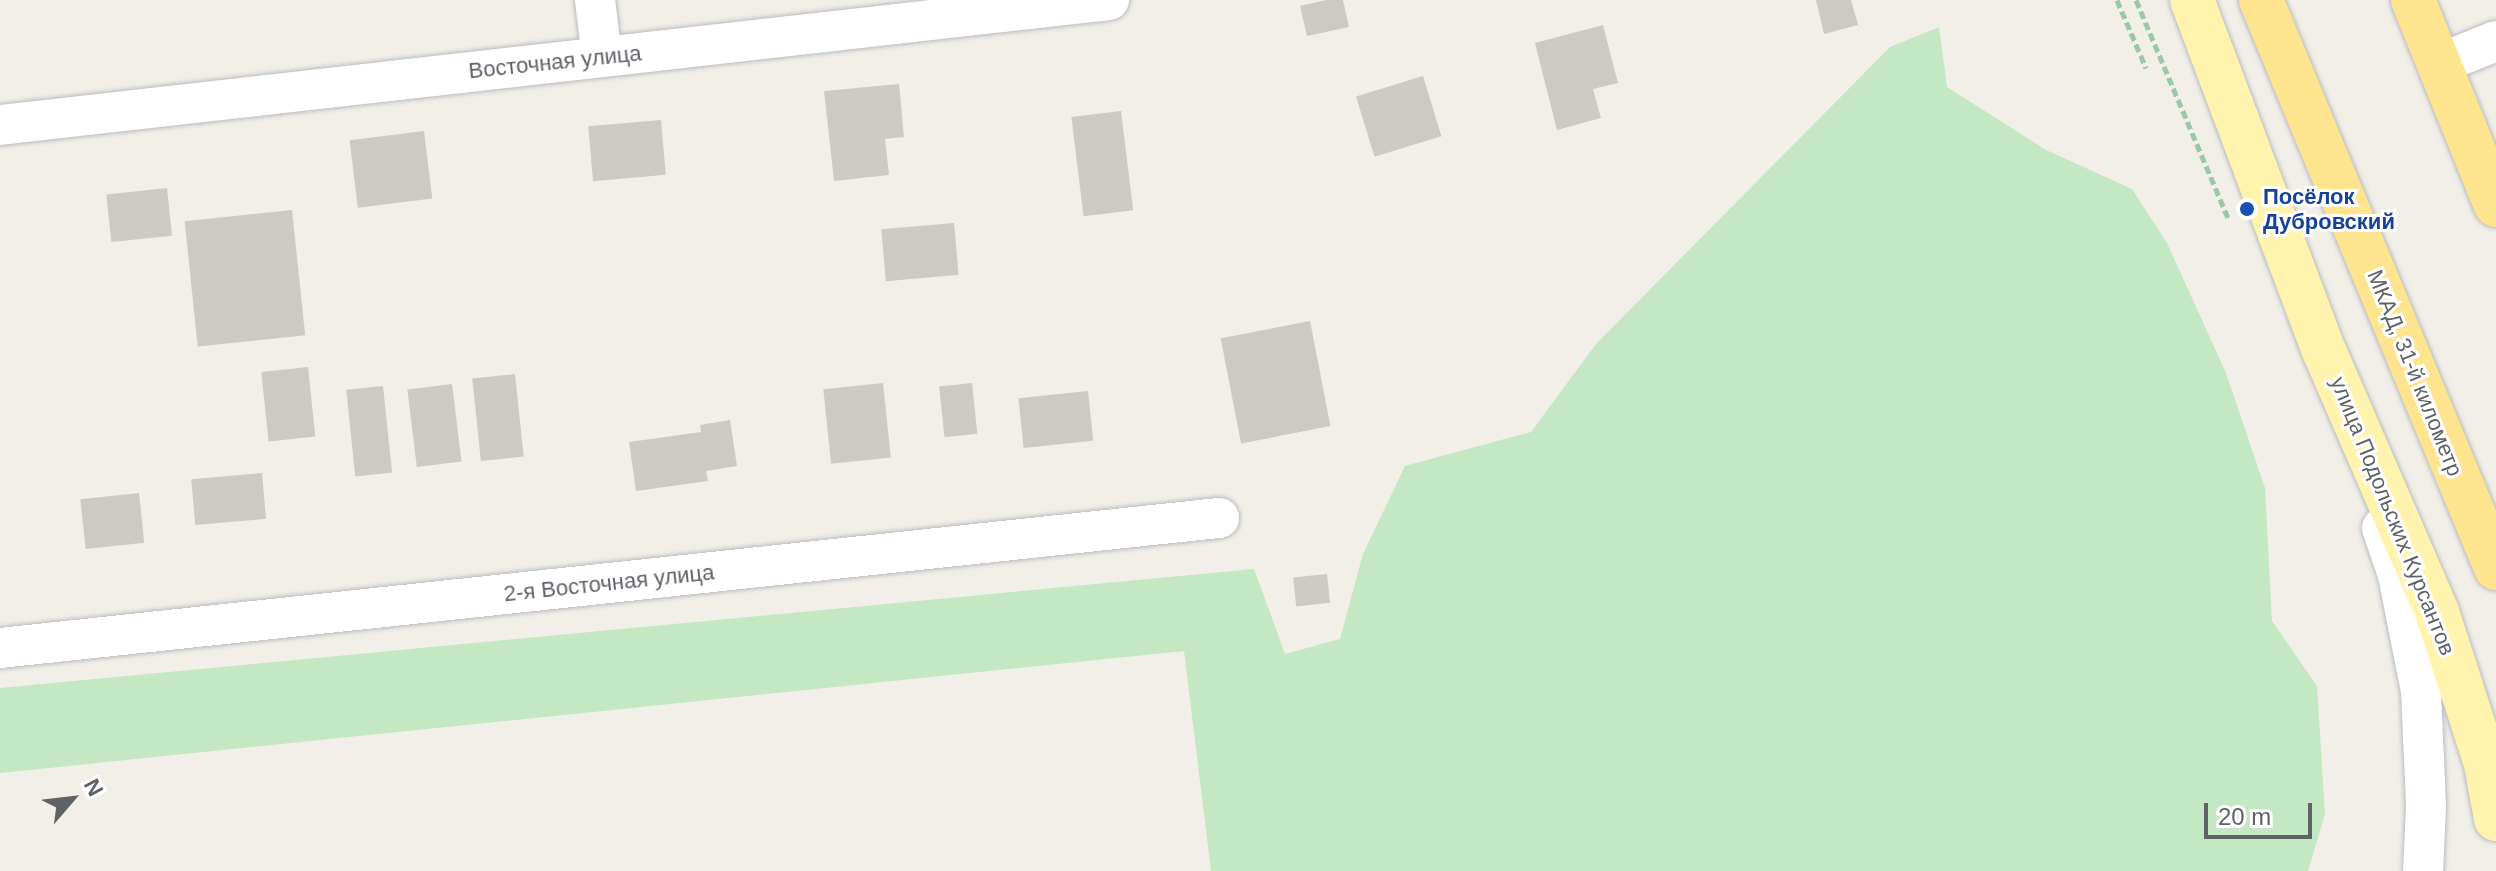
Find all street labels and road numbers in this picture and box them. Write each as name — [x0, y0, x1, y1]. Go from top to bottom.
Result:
street label: Восточная улица — [467, 40, 643, 84]
street label: МКАД, 31-й километр — [2362, 266, 2468, 480]
street label: улица Подольских Курсантов — [2325, 373, 2461, 659]
street label: 2-я Восточная улица — [502, 559, 716, 607]

